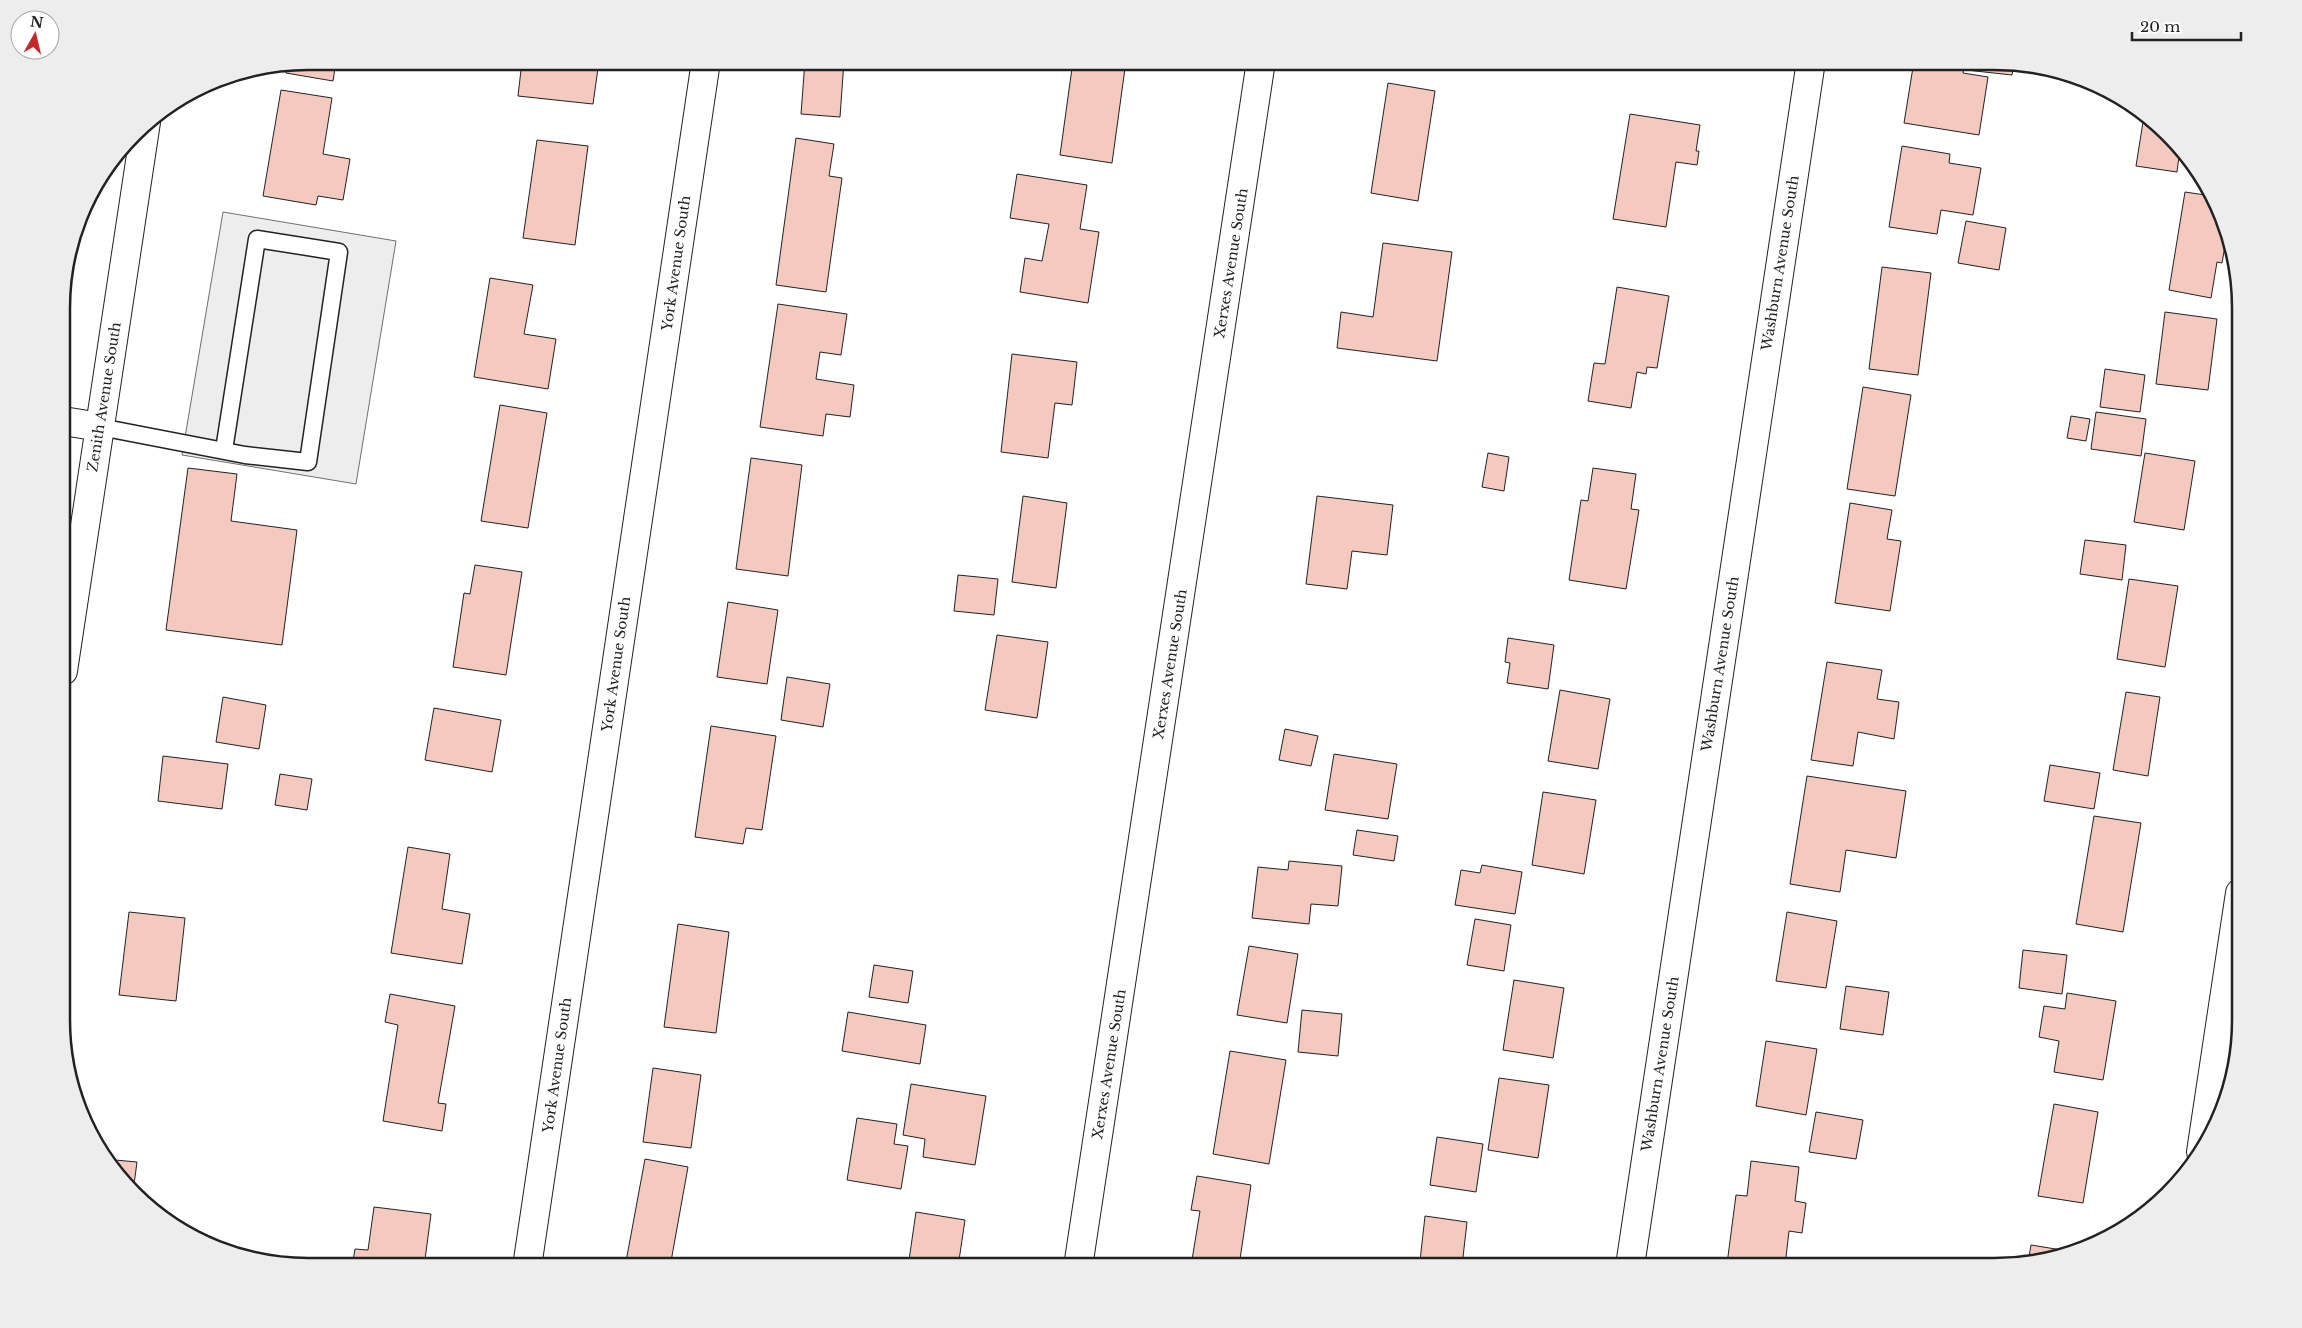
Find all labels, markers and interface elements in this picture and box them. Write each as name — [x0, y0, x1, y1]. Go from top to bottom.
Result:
north arrow — [10, 10, 60, 60]
scale bar — [2132, 10, 2241, 42]
text: N — [29, 12, 45, 32]
text: 20 m — [2140, 17, 2180, 36]
street label: Washburn Avenue South — [1757, 174, 1803, 353]
street label: Xerxes Avenue South — [1210, 186, 1252, 339]
street label: York Avenue South — [657, 194, 694, 333]
street label: Zenith Avenue South — [83, 320, 125, 473]
street label: Washburn Avenue South — [1697, 575, 1743, 754]
street label: Xerxes Avenue South — [1149, 587, 1191, 740]
street label: York Avenue South — [597, 595, 634, 734]
street label: Washburn Avenue South — [1637, 975, 1683, 1154]
street label: Xerxes Avenue South — [1088, 987, 1130, 1140]
street label: York Avenue South — [538, 996, 575, 1135]

